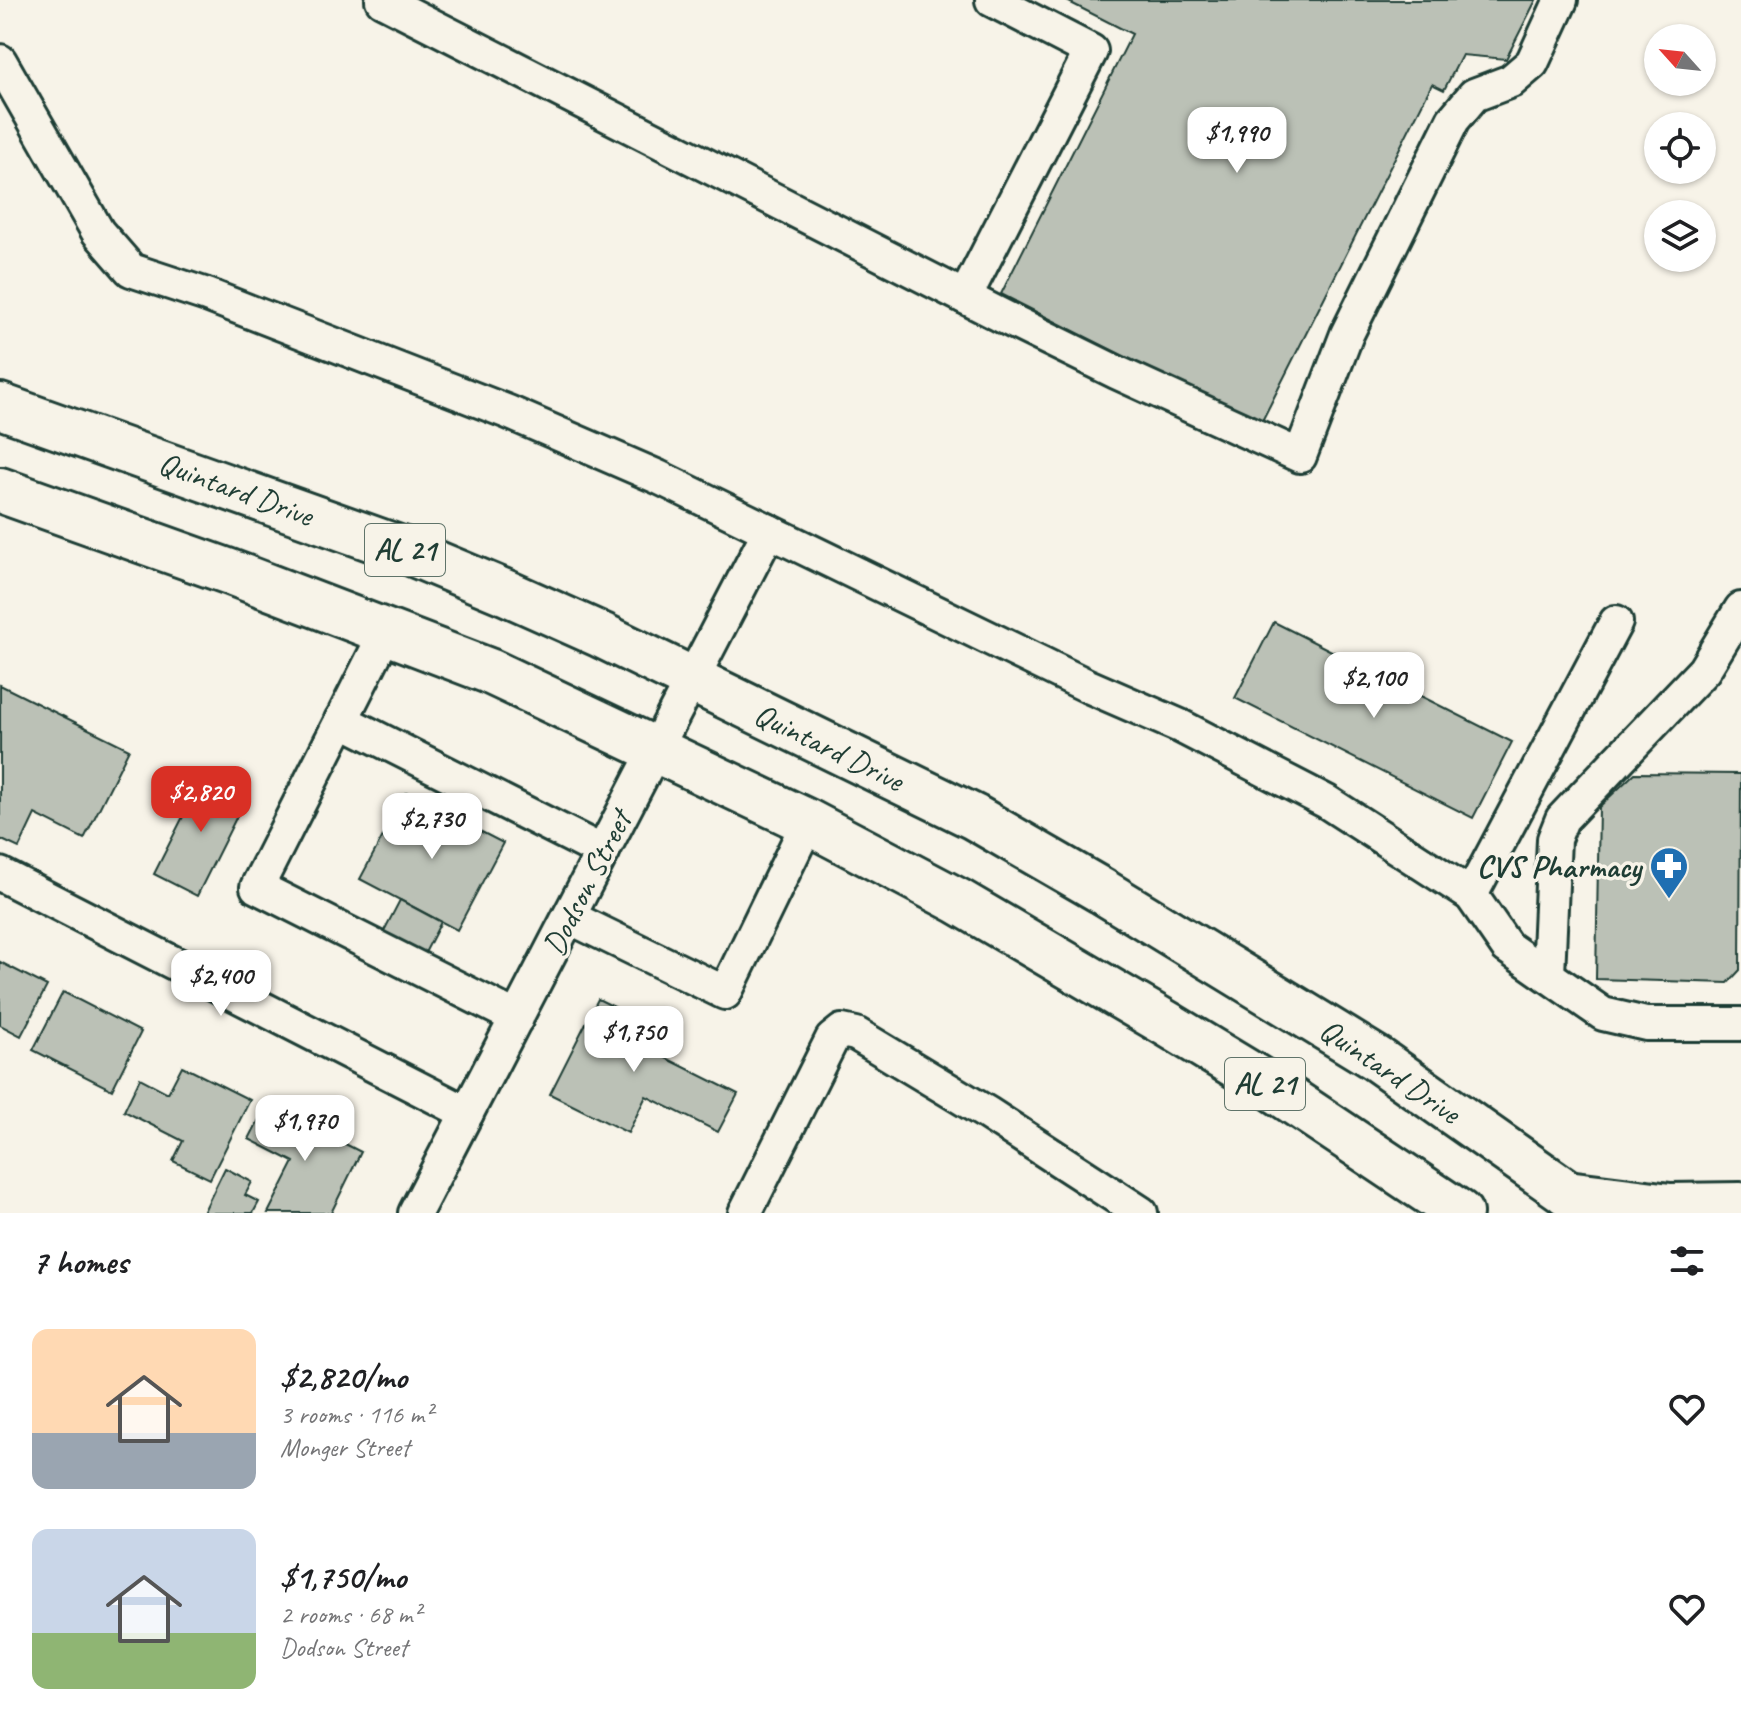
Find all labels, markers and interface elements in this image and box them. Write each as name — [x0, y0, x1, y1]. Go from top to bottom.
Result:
north arrow — [1644, 24, 1716, 96]
map controls — [1644, 24, 1716, 272]
pin: $1,990 — [1172, 107, 1302, 175]
button: locate — [1644, 112, 1716, 184]
text: $1,990 — [1205, 116, 1269, 149]
button: layers — [1644, 200, 1716, 272]
street label: Quintard Drive — [153, 442, 321, 537]
road number: AL 21 — [365, 524, 445, 576]
pin: $2,100 — [1309, 652, 1439, 720]
text: $2,100 — [1342, 661, 1406, 694]
street label: Quintard Drive — [748, 693, 913, 802]
pin: $2,820 — [136, 766, 266, 834]
text: $2,820 — [169, 775, 233, 808]
pin: $2,730 — [367, 793, 497, 861]
street label: Dodson Street — [533, 800, 643, 962]
text: $2,730 — [400, 802, 464, 835]
pharmacy icon: CVS Pharmacy — [1648, 845, 1690, 900]
place label: CVS Pharmacy — [1477, 846, 1644, 887]
pin: $2,400 — [156, 950, 286, 1018]
text: $2,400 — [189, 959, 253, 992]
pin: $1,750 — [569, 1006, 699, 1074]
street label: Quintard Drive — [1312, 1009, 1470, 1134]
text: $1,750 — [602, 1015, 666, 1048]
road number: AL 21 — [1225, 1058, 1305, 1110]
pin: $1,970 — [240, 1095, 370, 1163]
text: $1,970 — [273, 1104, 337, 1137]
icon: filters — [1665, 1239, 1709, 1283]
text: 7 homes — [32, 1240, 128, 1283]
text: $2,820/mo — [280, 1355, 407, 1398]
icon: home — [96, 1361, 192, 1457]
icon: heart — [1665, 1387, 1709, 1431]
text: 3 rooms · 116 m² — [280, 1398, 432, 1431]
text: Monger Street — [280, 1431, 410, 1464]
text: $1,750/mo — [280, 1555, 406, 1598]
icon: home — [96, 1561, 192, 1657]
icon: heart — [1665, 1587, 1709, 1631]
text: 2 rooms · 68 m² — [280, 1598, 421, 1631]
text: Dodson Street — [280, 1631, 407, 1664]

